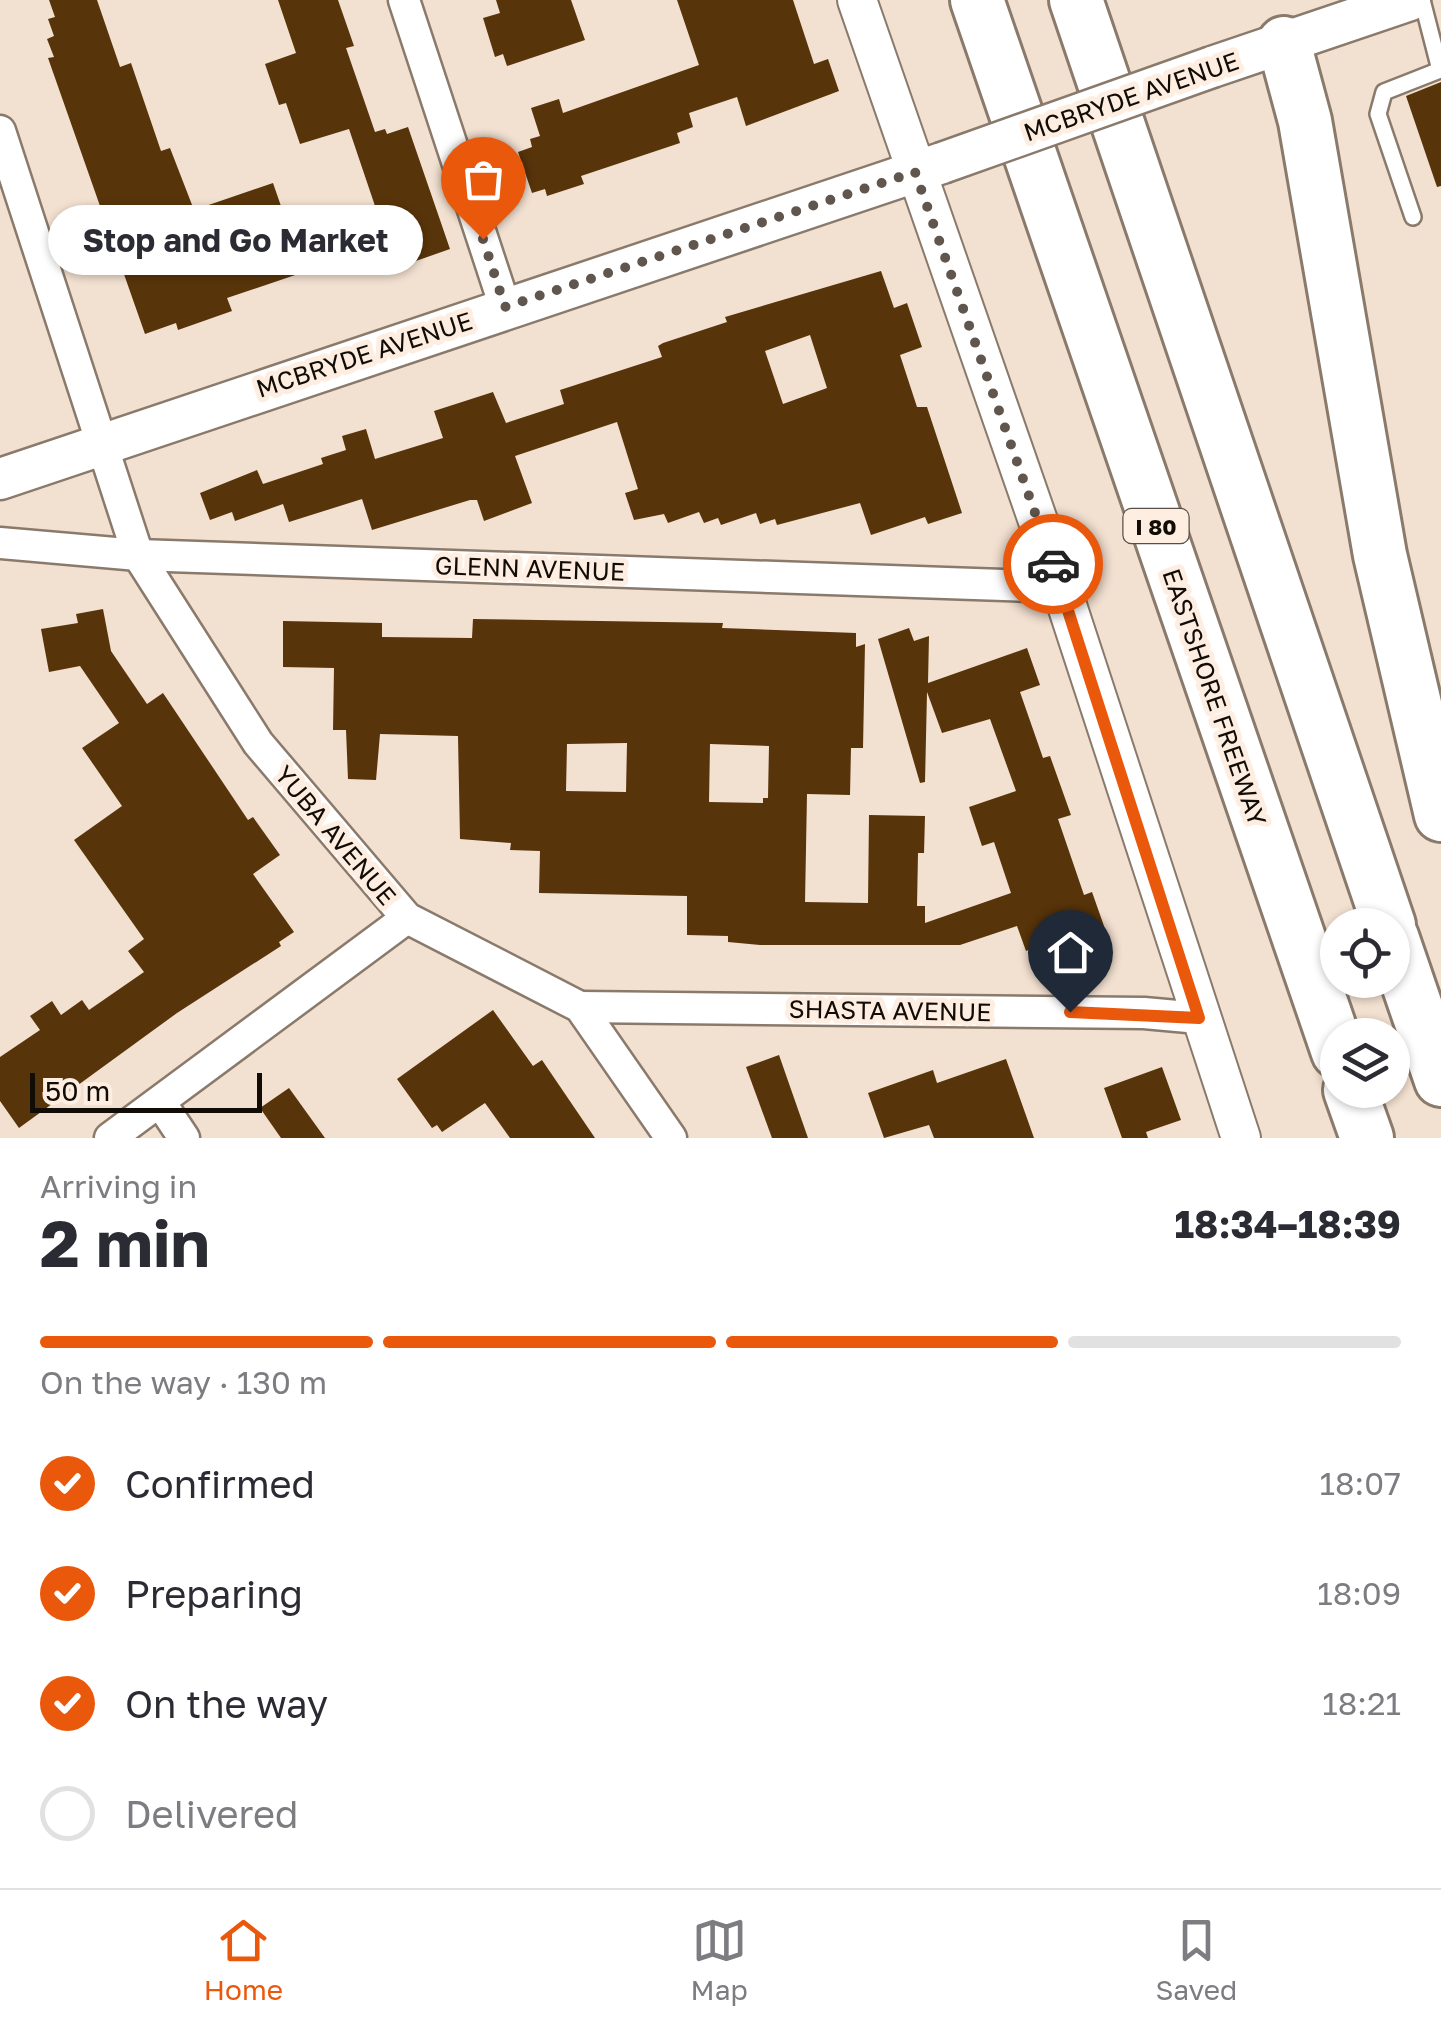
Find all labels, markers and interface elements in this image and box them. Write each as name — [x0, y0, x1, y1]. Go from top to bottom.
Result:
street label: MCBRYDE AVENUE — [1019, 45, 1243, 147]
pin — [441, 137, 526, 240]
icon: bag — [456, 152, 511, 207]
callout: Stop and Go Market — [48, 204, 423, 274]
text: Stop and Go Market — [82, 221, 389, 259]
street label: MCBRYDE AVENUE — [252, 304, 476, 404]
road number: I 80 — [1124, 509, 1188, 543]
courier — [1003, 514, 1103, 614]
icon: car — [1026, 537, 1081, 592]
street label: GLENN AVENUE — [434, 549, 626, 587]
street label: EASTSHORE FREEWAY — [1156, 564, 1274, 830]
street label: YUBA AVENUE — [269, 759, 403, 911]
map controls — [1320, 908, 1410, 1108]
button: locate — [1320, 908, 1410, 998]
pin — [1028, 910, 1113, 1013]
icon: home — [1043, 925, 1098, 980]
street label: SHASTA AVENUE — [788, 993, 992, 1027]
button: layers — [1320, 1018, 1410, 1108]
scale bar — [30, 1068, 262, 1112]
text: 50 m — [45, 1074, 110, 1107]
text: Arriving in — [40, 1167, 197, 1205]
text: 18:34–18:39 — [1175, 1201, 1401, 1246]
text: 2 min — [40, 1203, 210, 1281]
text: On the way · 130 m — [40, 1363, 327, 1401]
icon: check — [40, 1456, 95, 1511]
text: Confirmed — [125, 1461, 315, 1506]
text: 18:07 — [1320, 1464, 1401, 1502]
icon: check — [40, 1566, 95, 1621]
text: Preparing — [125, 1571, 303, 1616]
text: 18:09 — [1317, 1574, 1401, 1612]
icon: check — [40, 1676, 95, 1731]
text: On the way — [125, 1681, 328, 1726]
text: 18:21 — [1322, 1684, 1401, 1722]
text: Delivered — [125, 1791, 298, 1836]
tab: Home — [204, 1913, 283, 2006]
tab: Map — [691, 1913, 748, 2006]
tab: Saved — [1155, 1913, 1237, 2006]

